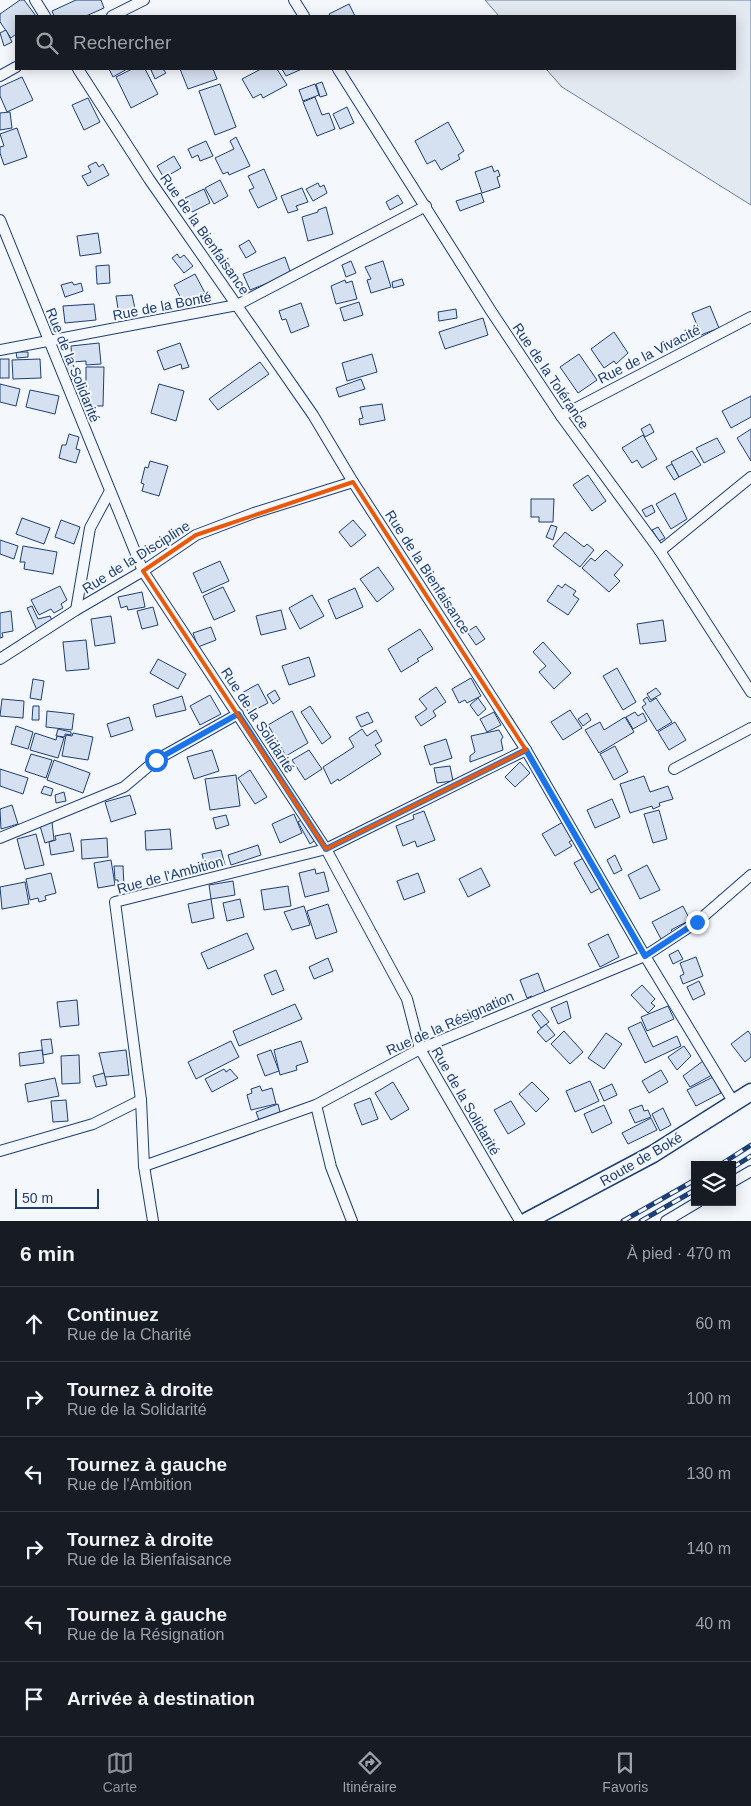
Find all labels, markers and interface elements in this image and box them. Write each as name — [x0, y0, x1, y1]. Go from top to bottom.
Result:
search box — [15, 15, 736, 70]
icon: search — [33, 29, 61, 57]
text: Rechercher — [73, 32, 171, 53]
street label: Rue de la Bienfaisance — [157, 170, 253, 298]
street label: Rue de la Bonté — [111, 289, 213, 323]
street label: Rue de la Solidarité — [43, 305, 103, 425]
street label: Rue de la Tolérance — [510, 320, 592, 432]
street label: Rue de la Vivacité — [595, 321, 703, 387]
street label: Rue de la Bienfaisance — [382, 507, 474, 637]
street label: Rue de la Discipline — [79, 517, 193, 597]
street label: Rue de la Solidarité — [218, 664, 298, 776]
route start — [145, 749, 168, 772]
street label: Rue de l'Ambition — [115, 853, 225, 897]
route end — [686, 911, 709, 934]
street label: Rue de la Résignation — [384, 988, 516, 1058]
street label: Rue de la Solidarité — [429, 1044, 504, 1158]
street label: Route de Boké — [597, 1129, 685, 1189]
map controls — [691, 1161, 736, 1206]
button: layers — [691, 1161, 736, 1206]
scale bar — [15, 1186, 99, 1209]
text: 50 m — [22, 1190, 53, 1206]
text: 6 min — [20, 1242, 75, 1265]
text: À pied · 470 m — [627, 1245, 731, 1262]
text: Continuez — [67, 1304, 159, 1325]
icon: ahead — [20, 1310, 48, 1338]
text: 60 m — [695, 1315, 731, 1332]
text: Rue de la Charité — [67, 1326, 192, 1343]
text: Tournez à droite — [67, 1379, 213, 1400]
icon: right — [20, 1385, 48, 1413]
text: 100 m — [687, 1390, 731, 1407]
text: Rue de la Solidarité — [67, 1401, 207, 1418]
text: Tournez à gauche — [67, 1454, 227, 1475]
icon: left — [20, 1460, 48, 1488]
text: 130 m — [687, 1465, 731, 1482]
text: Rue de l'Ambition — [67, 1476, 192, 1493]
text: Tournez à droite — [67, 1529, 213, 1550]
icon: right — [20, 1535, 48, 1563]
text: 140 m — [687, 1540, 731, 1557]
text: Rue de la Bienfaisance — [67, 1551, 232, 1568]
text: Tournez à gauche — [67, 1604, 227, 1625]
icon: left — [20, 1610, 48, 1638]
text: 40 m — [695, 1615, 731, 1632]
text: Rue de la Résignation — [67, 1626, 224, 1643]
icon: arrive — [20, 1685, 48, 1713]
text: Arrivée à destination — [67, 1688, 255, 1709]
tab: Carte — [103, 1749, 137, 1795]
tab: Itinéraire — [342, 1749, 397, 1795]
tab: Favoris — [602, 1749, 648, 1795]

